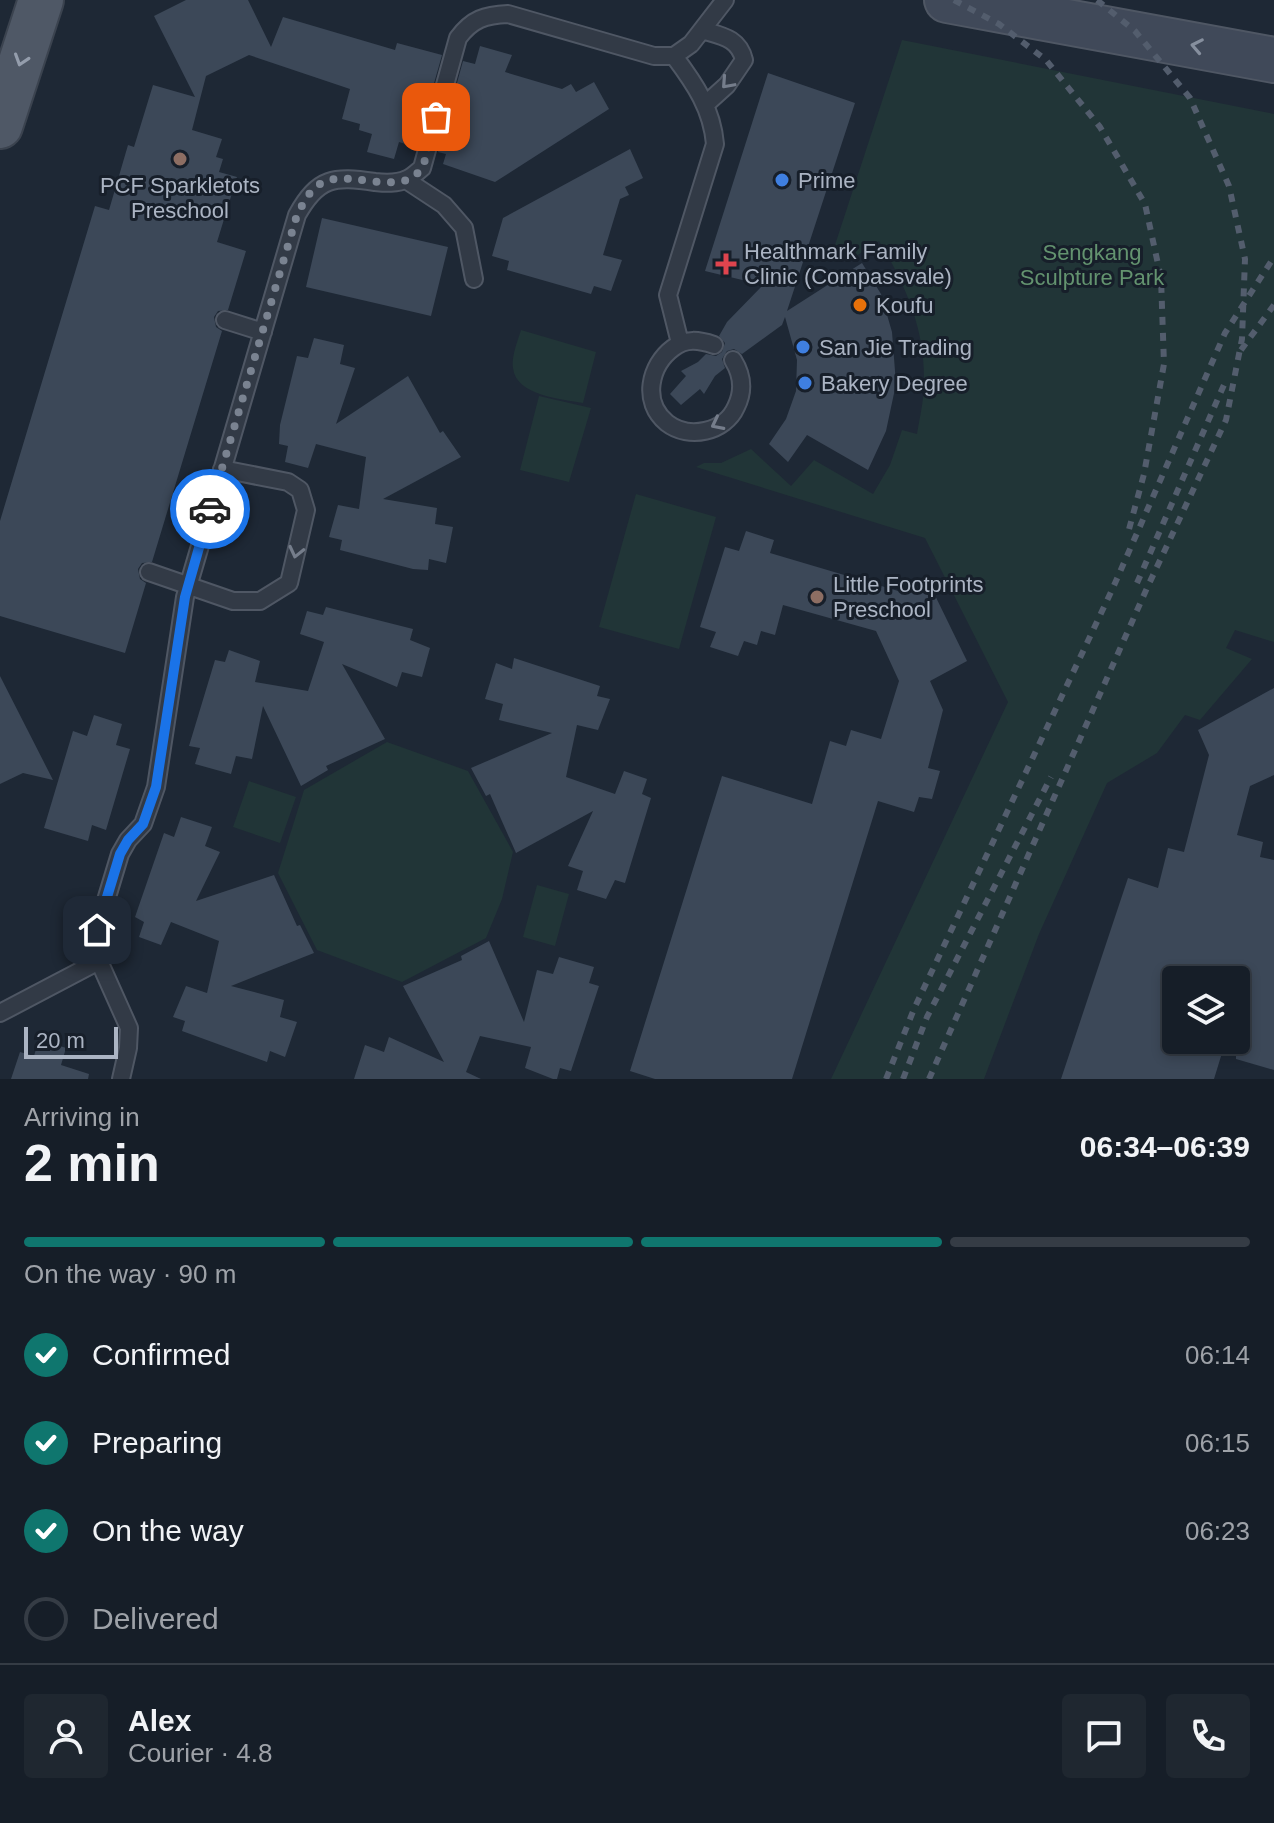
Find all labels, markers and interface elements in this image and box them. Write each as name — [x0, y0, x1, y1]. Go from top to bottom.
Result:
one-way arrow — [1191, 38, 1204, 55]
one-way arrow — [15, 53, 31, 67]
one-way arrow — [722, 74, 736, 88]
pin — [402, 83, 470, 151]
icon: bag — [414, 95, 458, 139]
marker: PCF Sparkletots Preschool — [171, 150, 189, 168]
place label: Prime — [798, 168, 855, 193]
marker: Prime — [773, 171, 791, 189]
place label: PCF Sparkletots Preschool — [100, 173, 260, 223]
place label: Healthmark Family Clinic (Compassvale) — [744, 239, 952, 289]
park label: Sengkang Sculpture Park — [1020, 240, 1165, 290]
marker: Healthmark Family Clinic (Compassvale) — [715, 253, 737, 275]
place label: Koufu — [876, 293, 934, 318]
marker: Koufu — [851, 296, 869, 314]
place label: San Jie Trading — [819, 335, 972, 360]
marker: San Jie Trading — [794, 338, 812, 356]
place label: Bakery Degree — [821, 371, 968, 396]
marker: Bakery Degree — [796, 374, 814, 392]
one-way arrow — [711, 415, 725, 430]
courier — [170, 469, 250, 549]
icon: car — [188, 487, 232, 531]
one-way arrow — [288, 544, 305, 558]
place label: Little Footprints Preschool — [833, 572, 983, 622]
marker: Little Footprints Preschool — [808, 588, 826, 606]
pin — [63, 896, 131, 964]
icon: home — [75, 908, 119, 952]
map controls — [1162, 966, 1250, 1054]
button: layers — [1162, 966, 1250, 1054]
scale bar — [24, 1023, 118, 1059]
text: 20 m — [36, 1028, 85, 1053]
text: Arriving in — [24, 1102, 140, 1132]
text: 06:34–06:39 — [1080, 1130, 1250, 1163]
text: 2 min — [24, 1134, 160, 1192]
text: On the way · 90 m — [24, 1259, 236, 1289]
icon: check — [24, 1333, 68, 1377]
text: Confirmed — [92, 1338, 230, 1371]
text: 06:14 — [1185, 1340, 1250, 1370]
icon: check — [24, 1421, 68, 1465]
text: Preparing — [92, 1426, 222, 1459]
text: 06:15 — [1185, 1428, 1250, 1458]
icon: check — [24, 1509, 68, 1553]
text: On the way — [92, 1514, 244, 1547]
text: 06:23 — [1185, 1516, 1250, 1546]
text: Delivered — [92, 1602, 219, 1635]
button: person — [24, 1694, 108, 1778]
button: chat — [1062, 1694, 1146, 1778]
button: phone — [1166, 1694, 1250, 1778]
text: Alex — [128, 1704, 191, 1737]
text: Courier · 4.8 — [128, 1738, 273, 1768]

